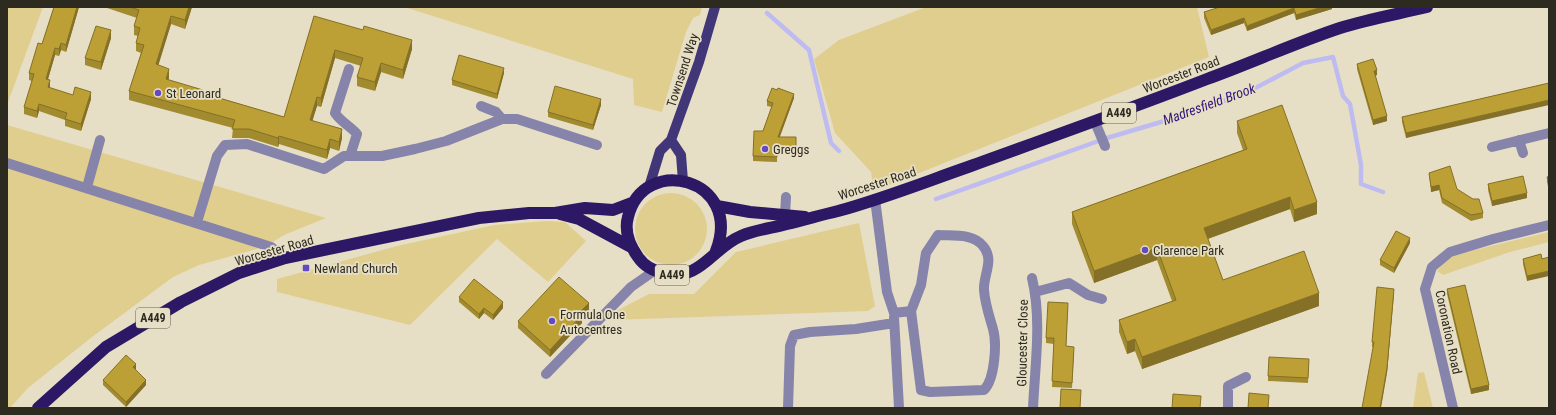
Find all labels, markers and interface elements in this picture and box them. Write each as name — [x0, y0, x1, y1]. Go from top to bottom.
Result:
street label: Townsend Way — [664, 31, 702, 109]
street label: Worcester Road — [1141, 53, 1222, 96]
water label: Madresfield Brook — [1161, 80, 1258, 128]
place label: St Leonard — [166, 86, 221, 101]
marker: St Leonard — [153, 88, 163, 98]
road number: A449 — [1102, 103, 1136, 123]
place label: Greggs — [773, 142, 809, 157]
marker: Greggs — [760, 144, 770, 154]
street label: Worcester Road — [836, 164, 918, 203]
street label: Worcester Road — [233, 232, 315, 269]
place label: Clarence Park — [1153, 243, 1224, 258]
marker: Clarence Park — [1140, 245, 1150, 255]
place label: Newland Church — [314, 261, 398, 276]
marker: Newland Church — [301, 263, 311, 273]
road number: A449 — [655, 265, 689, 285]
street label: Coronation Road — [1432, 289, 1465, 375]
street label: Gloucester Close — [1014, 299, 1031, 387]
place label: Formula One Autocentres — [560, 307, 625, 337]
road number: A449 — [136, 308, 170, 328]
marker: Formula One Autocentres — [547, 316, 557, 326]

